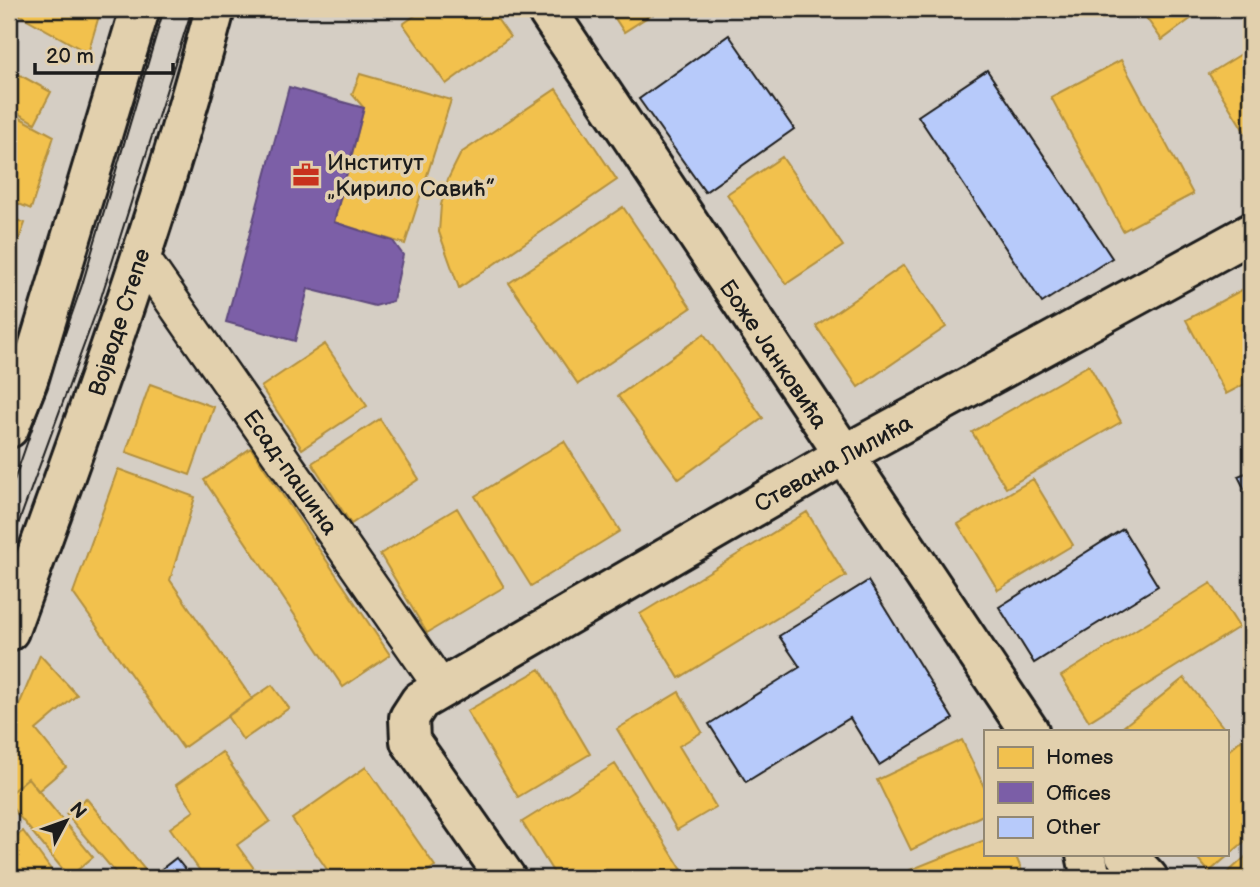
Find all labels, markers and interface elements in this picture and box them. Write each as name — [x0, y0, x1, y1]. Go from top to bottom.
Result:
scale bar — [35, 32, 173, 76]
text: 20 m — [46, 44, 94, 69]
place label: Институт „Кирило Савић” — [327, 149, 495, 203]
office icon: Институт „Кирило Савић” — [291, 160, 321, 190]
street label: Војводе Степе — [83, 245, 157, 400]
street label: Боже Јанковића — [713, 275, 834, 435]
street label: Есад-пашина — [237, 405, 344, 541]
street label: Стевана Лилића — [750, 409, 918, 519]
legend — [984, 730, 1228, 856]
text: Homes — [1046, 745, 1114, 770]
text: Offices — [1046, 781, 1111, 806]
north arrow — [32, 786, 102, 856]
text: N — [64, 798, 91, 824]
text: Other — [1046, 815, 1101, 840]

